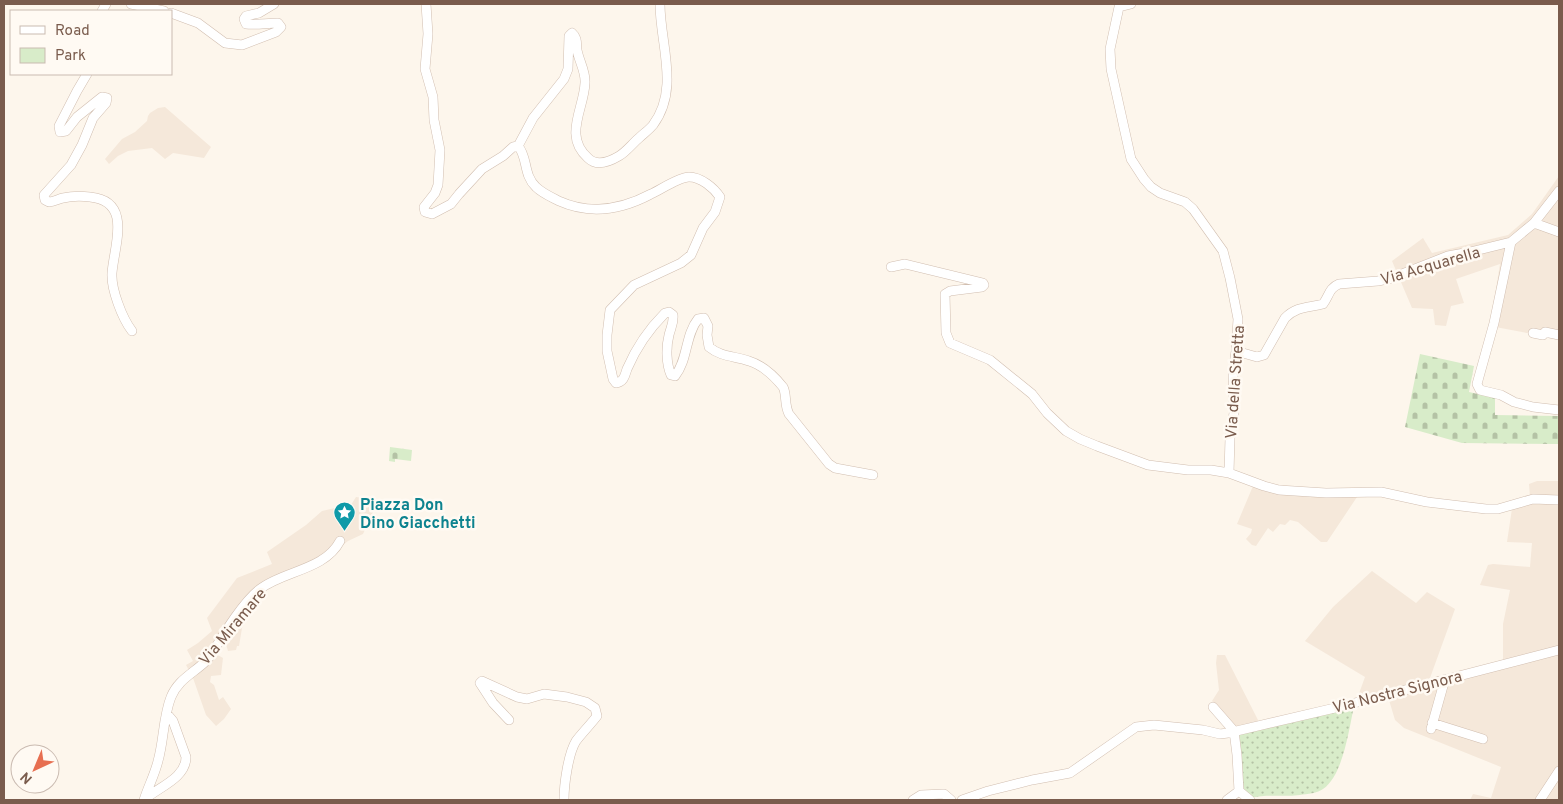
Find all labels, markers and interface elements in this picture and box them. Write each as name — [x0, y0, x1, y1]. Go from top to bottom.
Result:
legend — [10, 10, 172, 75]
text: Road — [55, 22, 90, 41]
text: Park — [55, 47, 86, 66]
street label: Via Acquarella — [1378, 243, 1483, 291]
street label: Via della Stretta — [1222, 325, 1250, 440]
place label: Piazza Don Dino Giacchetti — [360, 496, 475, 534]
place icon: Piazza Don Dino Giacchetti — [332, 501, 356, 532]
street label: Via Miramare — [195, 585, 272, 670]
street label: Via Nostra Signora — [1331, 667, 1464, 719]
north arrow — [10, 744, 60, 794]
text: N — [17, 768, 37, 787]

